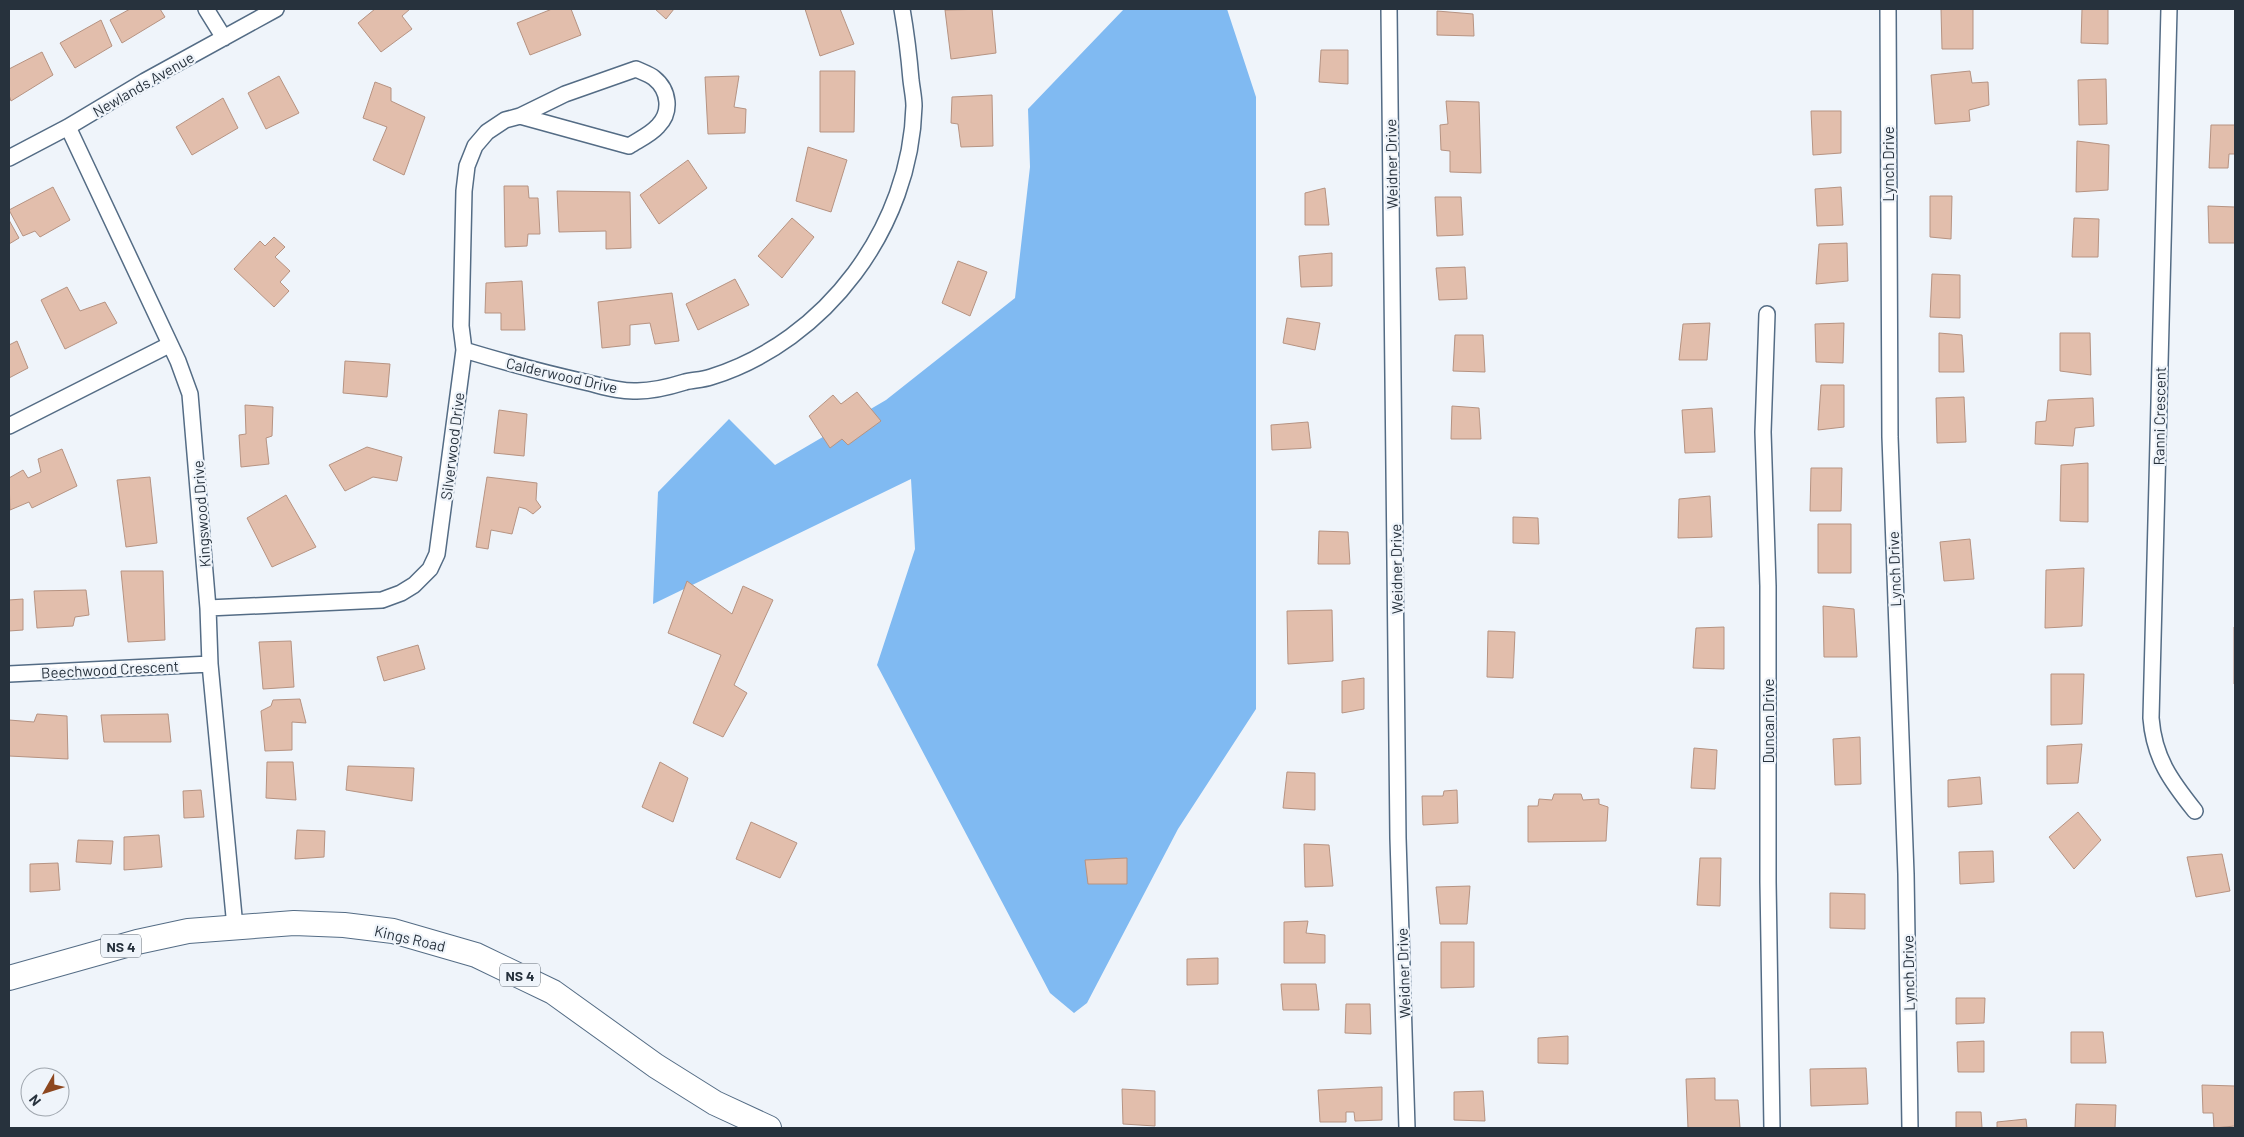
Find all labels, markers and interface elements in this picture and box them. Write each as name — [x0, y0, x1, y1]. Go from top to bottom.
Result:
street label: Newlands Avenue — [89, 48, 197, 120]
street label: Weidner Drive — [1381, 119, 1401, 209]
street label: Lynch Drive — [1879, 126, 1897, 202]
street label: Calderwood Drive — [505, 353, 619, 397]
street label: Ranni Crescent — [2149, 366, 2169, 466]
street label: Silverwood Drive — [436, 391, 468, 501]
street label: Kingswood Drive — [188, 460, 214, 568]
street label: Weidner Drive — [1386, 524, 1406, 614]
street label: Lynch Drive — [1884, 531, 1904, 607]
street label: Beechwood Crescent — [41, 656, 179, 682]
street label: Duncan Drive — [1759, 678, 1777, 764]
street label: Kings Road — [373, 921, 447, 955]
street label: Weidner Drive — [1392, 928, 1414, 1018]
road number: NS 4 — [101, 934, 141, 958]
street label: Lynch Drive — [1898, 935, 1918, 1011]
road number: NS 4 — [500, 964, 540, 986]
north arrow — [20, 1067, 70, 1117]
text: N — [25, 1092, 44, 1109]

